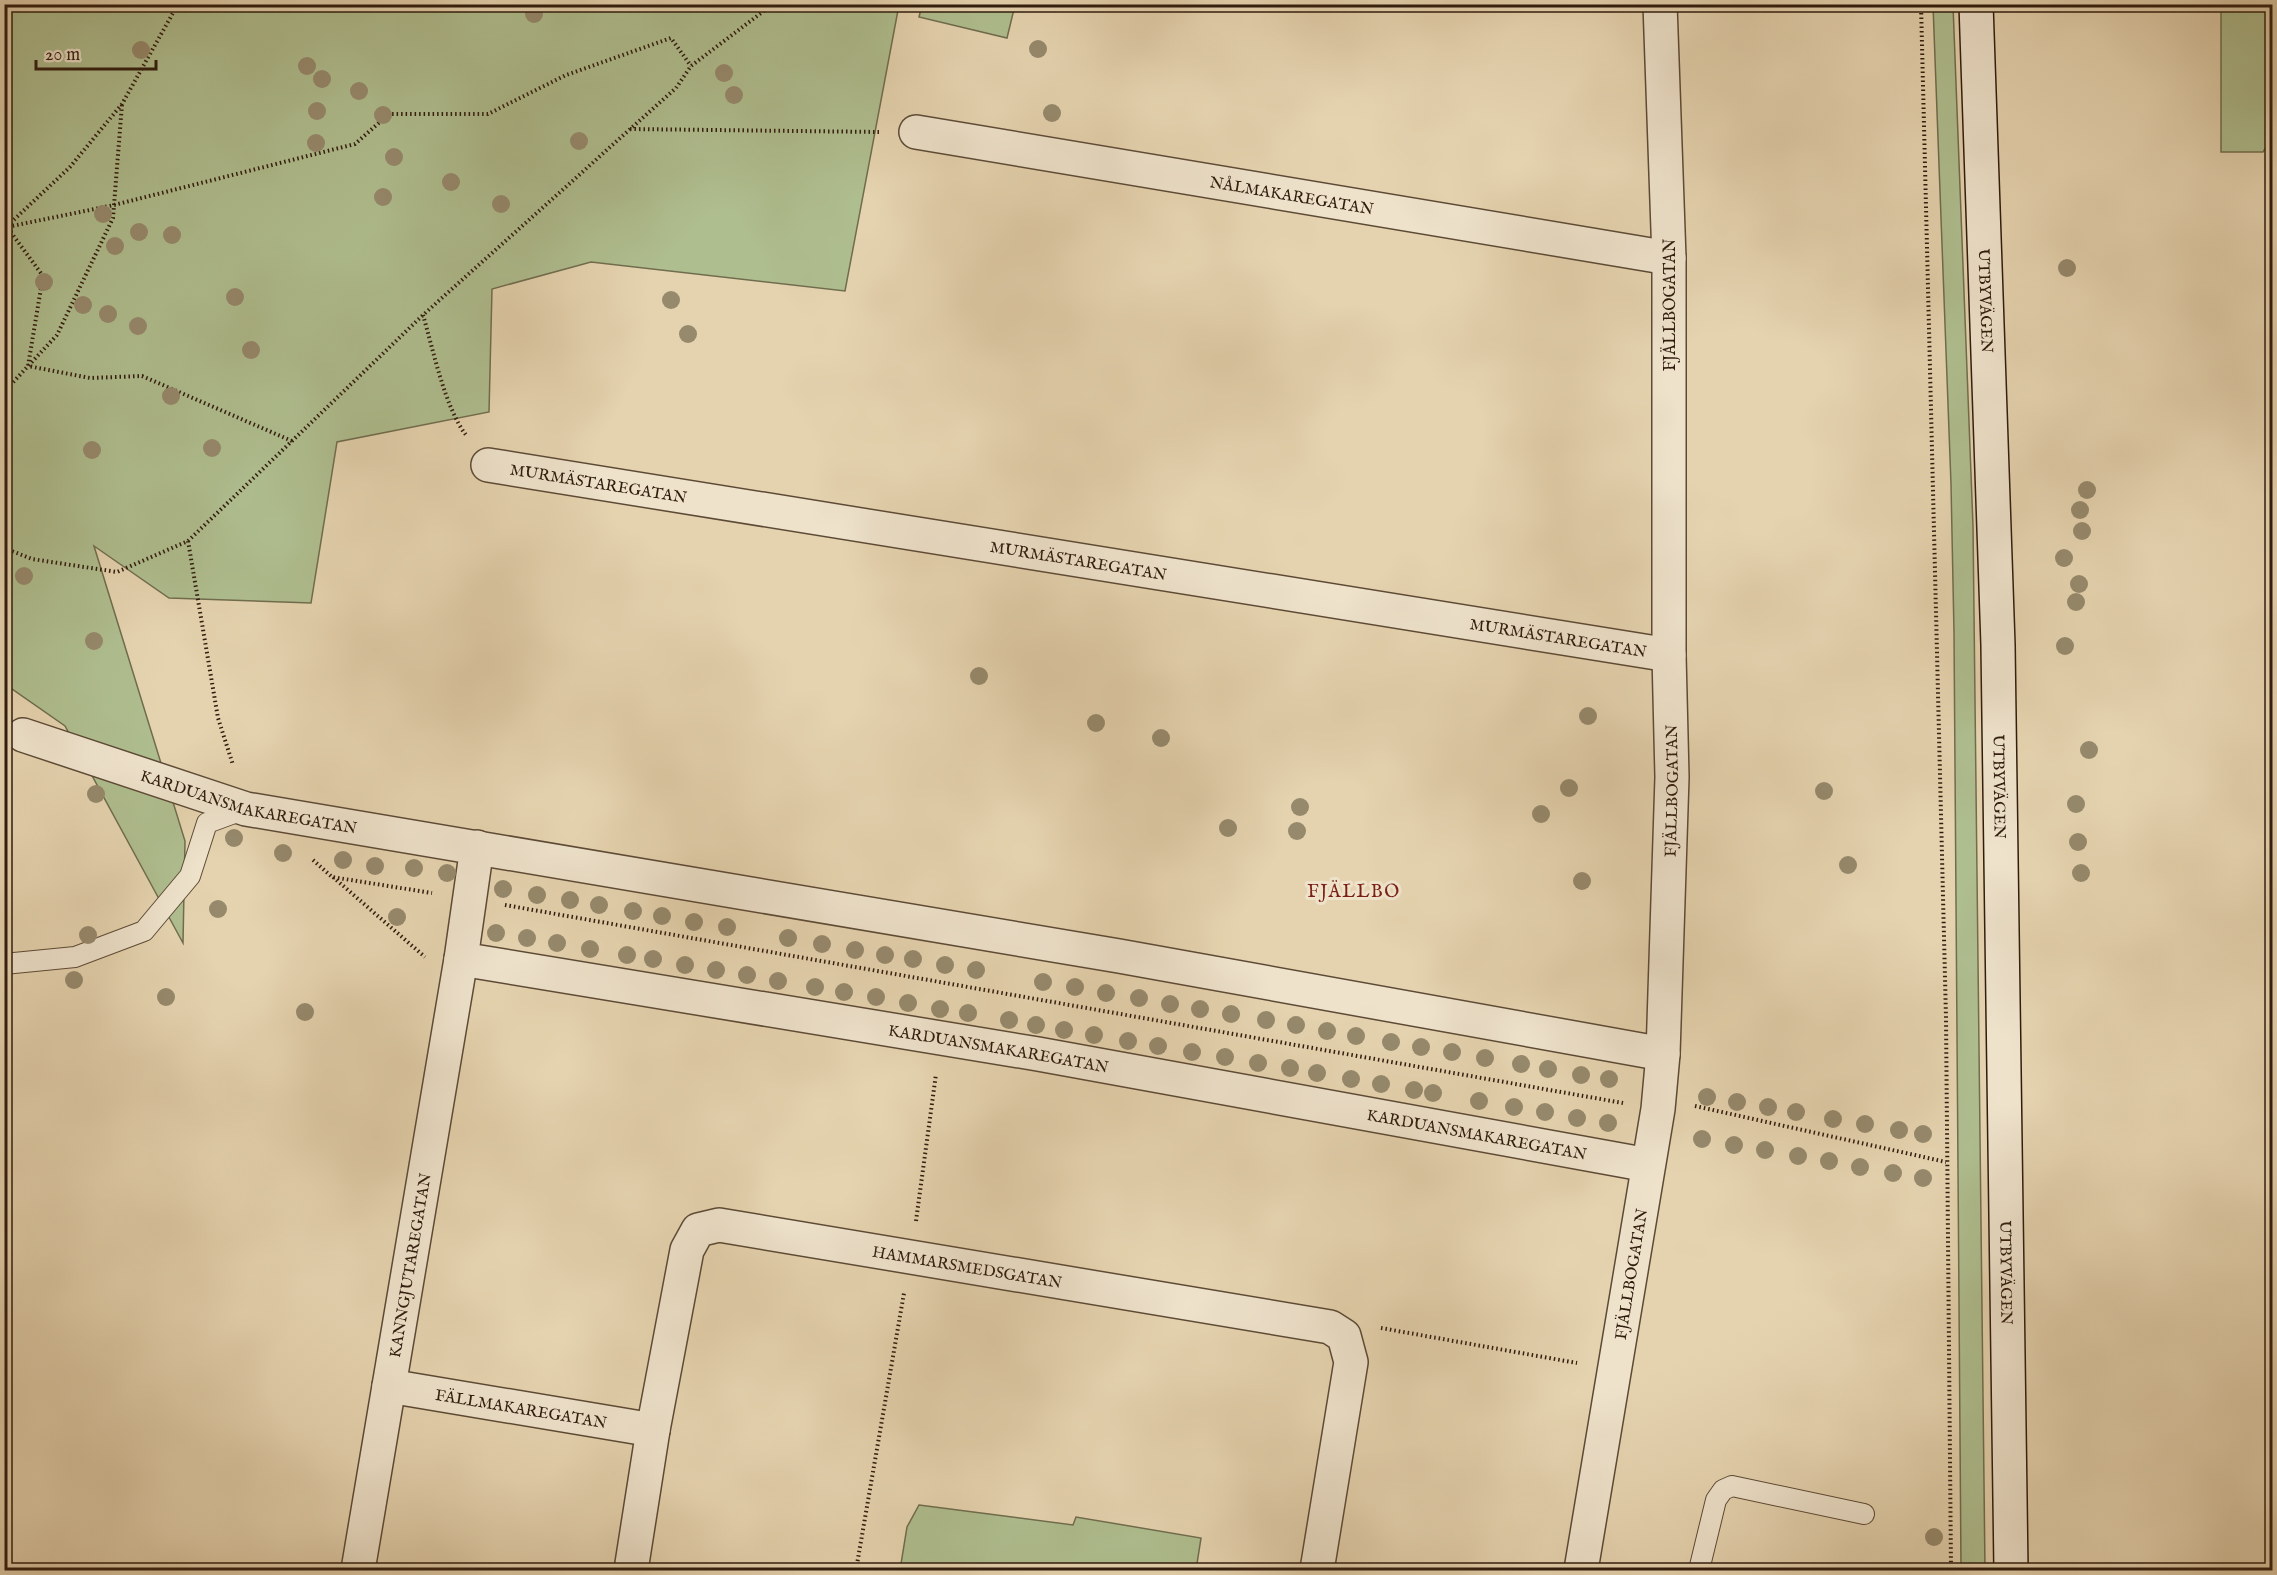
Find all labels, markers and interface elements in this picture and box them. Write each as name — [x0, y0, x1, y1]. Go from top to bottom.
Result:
scale bar — [36, 33, 156, 71]
text: 20 m — [45, 44, 80, 67]
street label: NÅLMAKAREGATAN — [1208, 173, 1375, 220]
street label: FJÄLLBOGATAN — [1660, 239, 1681, 371]
street label: UTBYVÄGEN — [1972, 248, 1996, 354]
street label: MURMÄSTAREGATAN — [508, 461, 688, 509]
street label: MURMÄSTAREGATAN — [988, 538, 1168, 586]
street label: MURMÄSTAREGATAN — [1468, 615, 1648, 663]
street label: FJÄLLBOGATAN — [1661, 724, 1684, 857]
street label: UTBYVÄGEN — [1987, 734, 2009, 839]
street label: KARDUANSMAKAREGATAN — [137, 767, 358, 840]
district label: FJÄLLBO — [1307, 880, 1401, 904]
street label: KARDUANSMAKAREGATAN — [887, 1022, 1110, 1079]
street label: KARDUANSMAKAREGATAN — [1365, 1106, 1588, 1166]
street label: KANNGJUTAREGATAN — [386, 1172, 437, 1359]
street label: FJÄLLBOGATAN — [1612, 1207, 1653, 1341]
street label: UTBYVÄGEN — [1994, 1220, 2016, 1325]
street label: HAMMARSMEDSGATAN — [871, 1243, 1063, 1294]
street label: FÄLLMAKAREGATAN — [434, 1386, 608, 1434]

